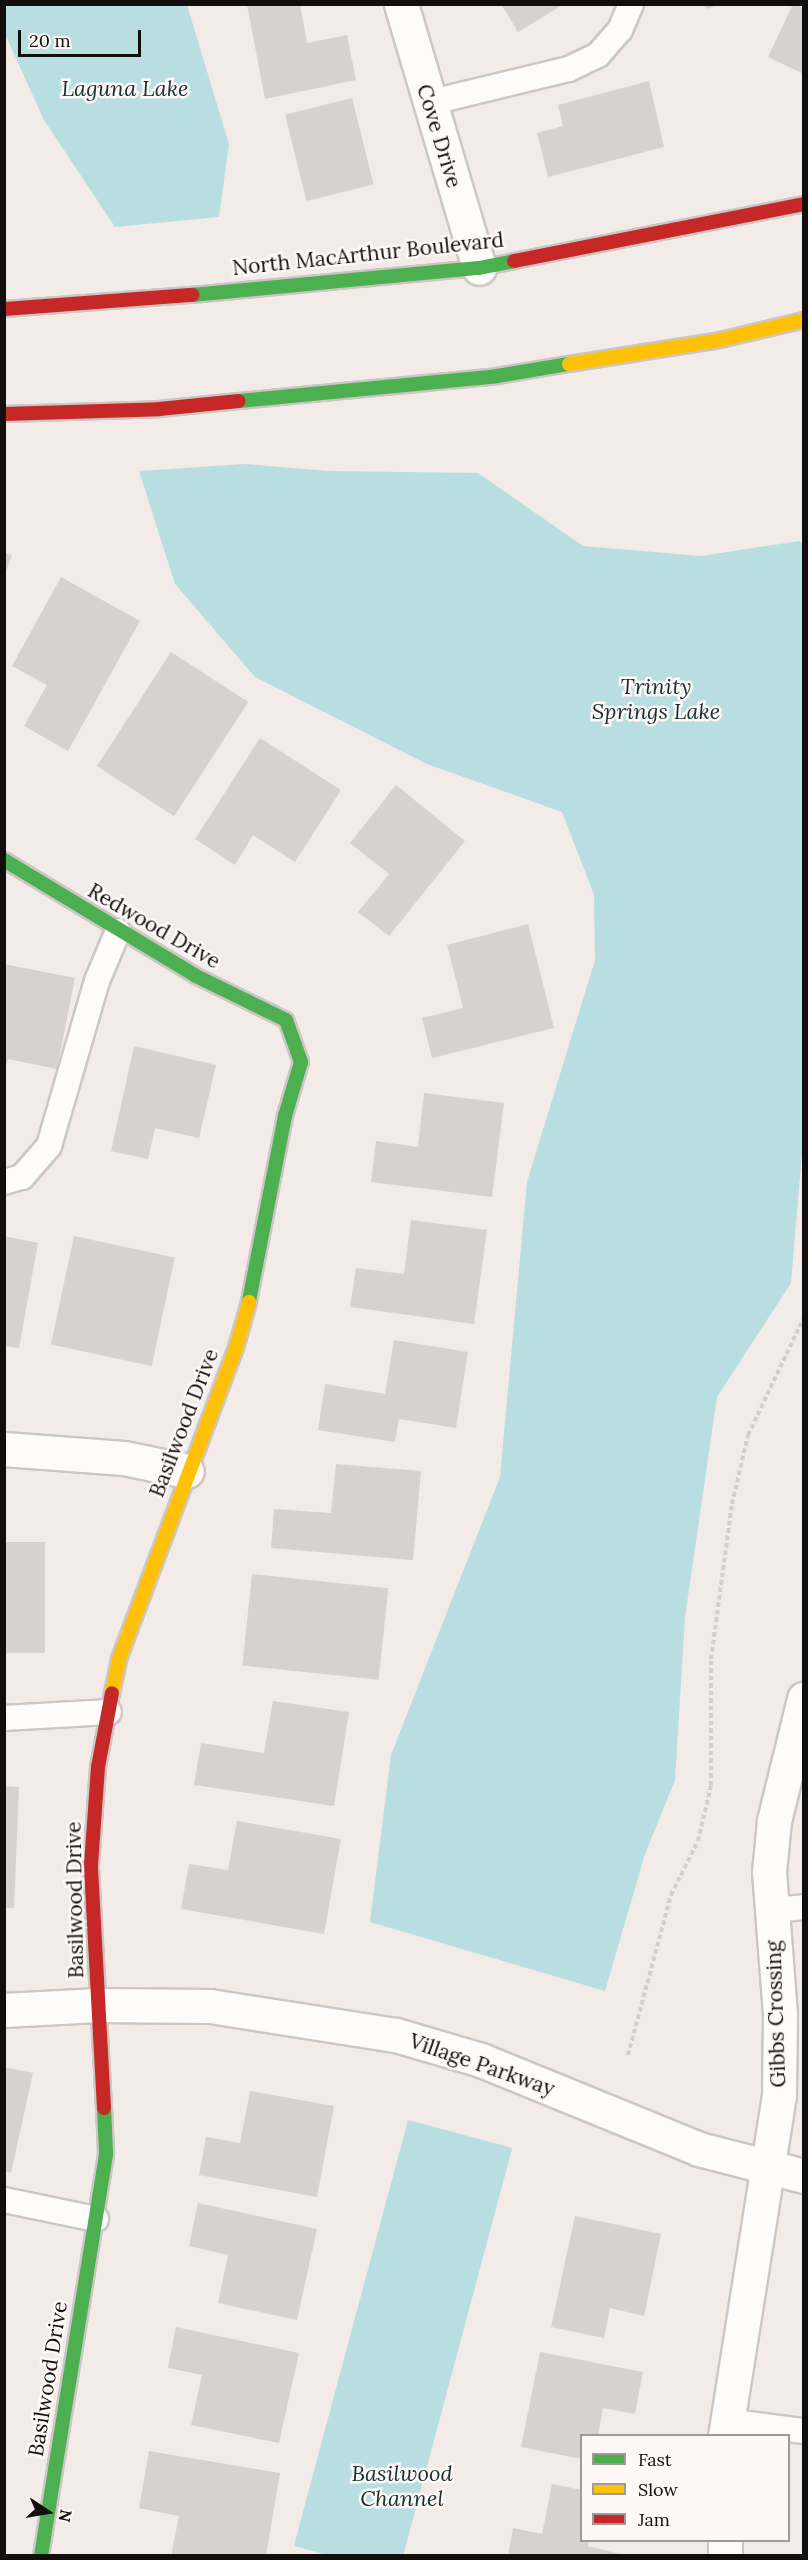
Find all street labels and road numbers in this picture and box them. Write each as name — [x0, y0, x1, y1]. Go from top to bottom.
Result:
street label: Cove Drive — [411, 81, 467, 191]
street label: North MacArthur Boulevard — [231, 227, 505, 281]
street label: Redwood Drive — [83, 878, 225, 974]
street label: Basilwood Drive — [144, 1345, 224, 1501]
street label: Basilwood Drive — [61, 1821, 89, 1979]
street label: Gibbs Crossing — [761, 1940, 791, 2088]
street label: Village Parkway — [406, 2028, 558, 2102]
street label: Basilwood Drive — [23, 2300, 73, 2458]

